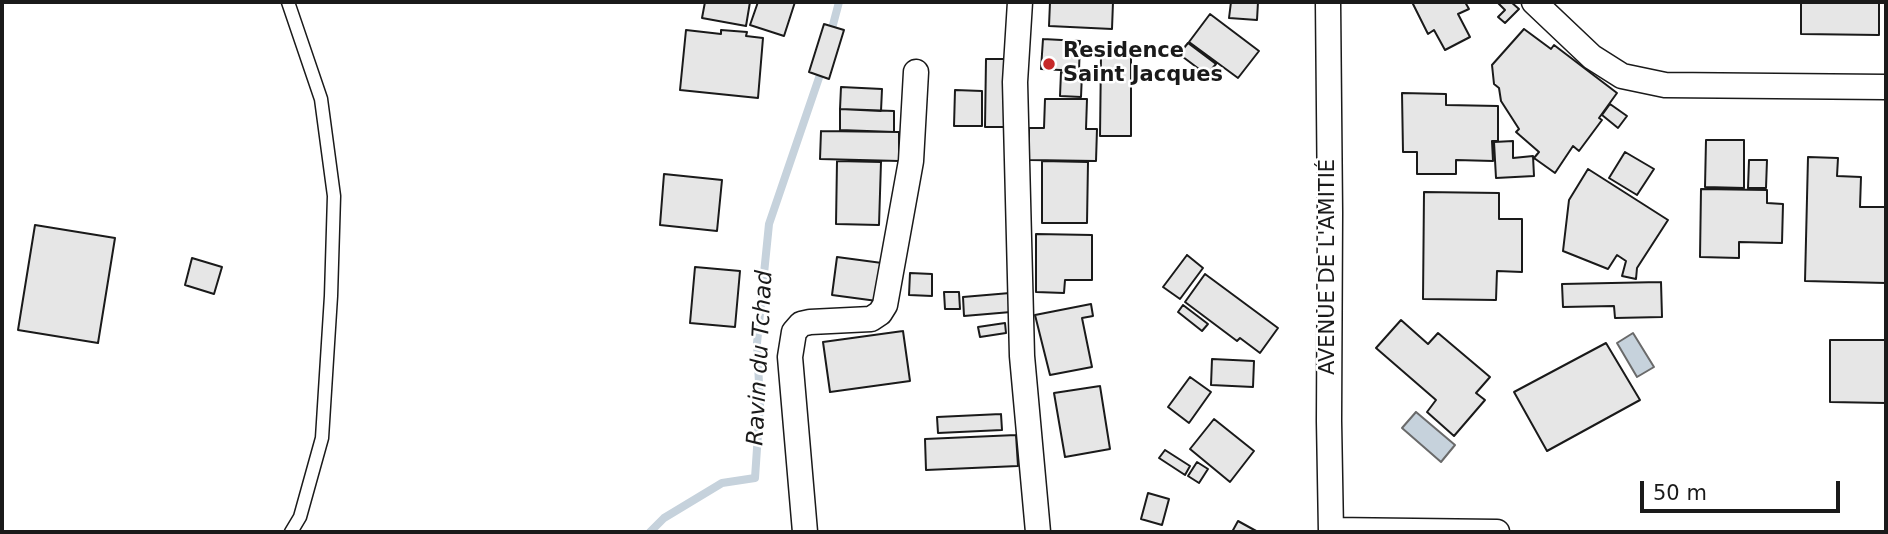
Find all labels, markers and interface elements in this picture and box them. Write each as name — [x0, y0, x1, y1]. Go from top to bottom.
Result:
place label: Residence Saint Jacques — [1063, 39, 1223, 89]
marker: Residence Saint Jacques — [1041, 56, 1057, 72]
street label: AVENUE DE L'AMITIÉ — [1316, 159, 1342, 375]
water label: Ravin du Tchad — [743, 270, 779, 446]
scale bar — [1643, 468, 1842, 512]
text: 50 m — [1653, 481, 1707, 505]

